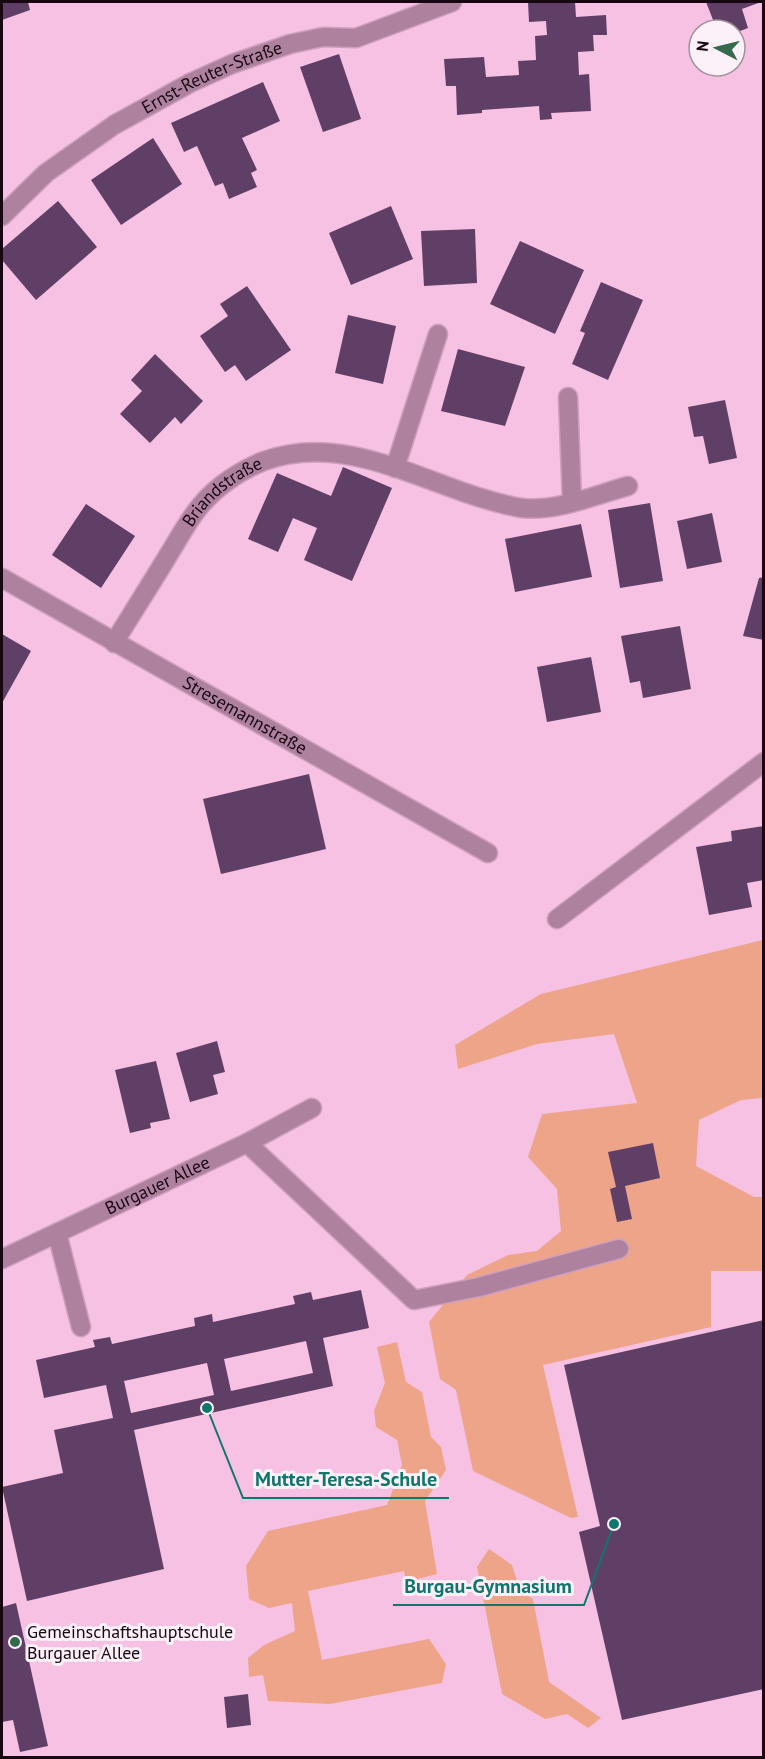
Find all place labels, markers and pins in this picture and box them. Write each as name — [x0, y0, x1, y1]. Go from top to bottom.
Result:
callout: Mutter-Teresa-Schule — [243, 1460, 449, 1498]
callout: Burgau-Gymnasium — [393, 1567, 584, 1605]
place label: Gemeinschaftshauptschule Burgauer Allee — [27, 1620, 233, 1664]
marker: Gemeinschaftshauptschule Burgauer Allee — [8, 1635, 22, 1649]

